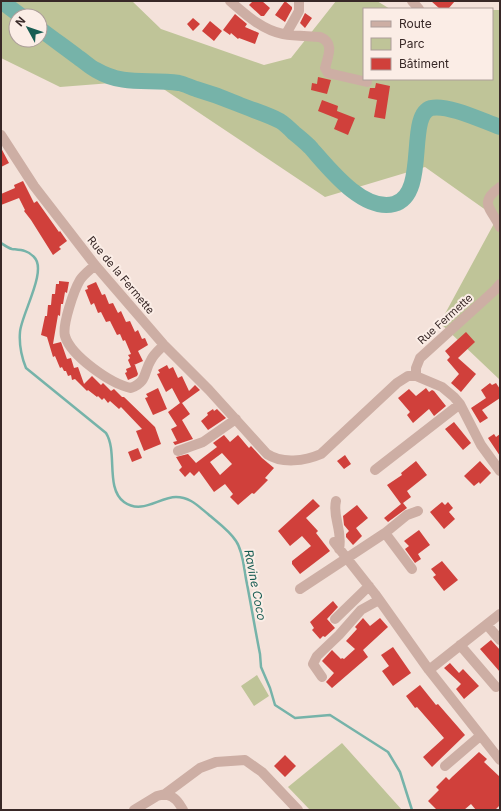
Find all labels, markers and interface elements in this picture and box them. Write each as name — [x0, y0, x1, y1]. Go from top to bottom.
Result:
north arrow — [8, 8, 48, 48]
legend — [363, 8, 493, 80]
text: N — [12, 14, 28, 29]
text: Route — [399, 16, 432, 31]
text: Parc — [399, 36, 425, 51]
text: Bâtiment — [399, 56, 449, 71]
street label: Rue de la Fermette — [84, 233, 158, 317]
street label: Rue Fermette — [415, 291, 475, 347]
water label: Ravine Coco — [241, 548, 270, 622]

